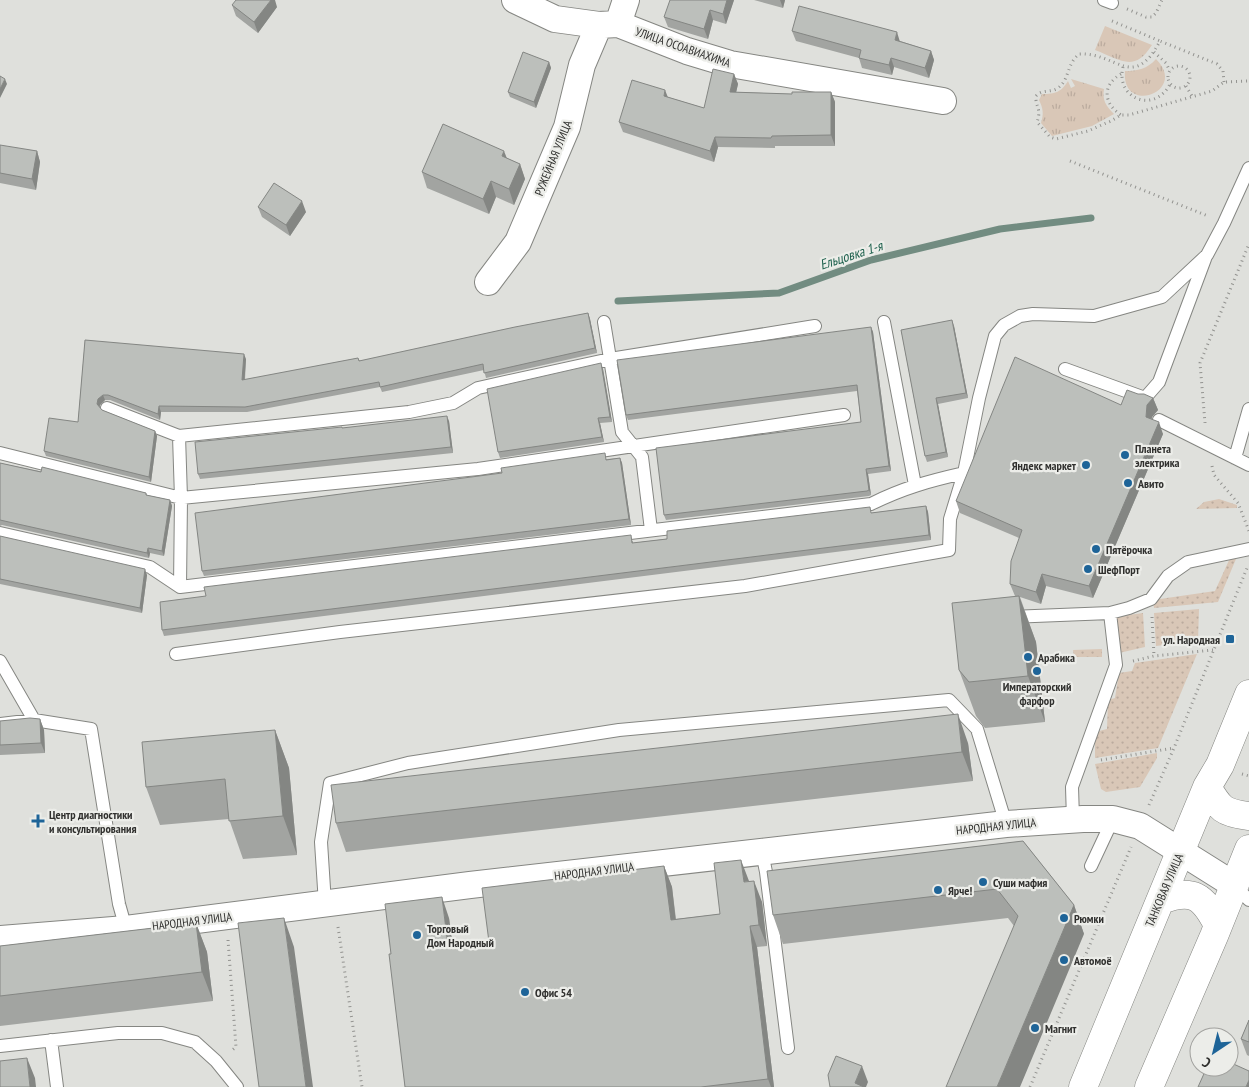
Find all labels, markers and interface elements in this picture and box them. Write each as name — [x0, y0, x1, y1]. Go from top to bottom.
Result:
street label: УЛИЦА ОСОАВИАХИМА — [633, 24, 733, 70]
street label: РУЖЕЙНАЯ УЛИЦА — [531, 118, 575, 198]
water label: Ельцовка 1-я — [817, 236, 886, 274]
place label: Планета электрика — [1135, 441, 1180, 470]
marker: Планета электрика — [1119, 449, 1131, 461]
place label: Яндекс маркет — [1012, 458, 1077, 473]
marker: Яндекс маркет — [1080, 459, 1092, 471]
place label: Авито — [1137, 476, 1165, 491]
marker: Авито — [1122, 477, 1134, 489]
place label: Пятёрочка — [1106, 542, 1152, 557]
marker: Пятёрочка — [1090, 543, 1102, 555]
place label: ШефПорт — [1098, 562, 1141, 577]
marker: ШефПорт — [1082, 563, 1094, 575]
place label: ул. Народная — [1162, 632, 1220, 647]
marker: ул. Народная — [1224, 633, 1236, 645]
place label: Арабика — [1037, 650, 1075, 665]
marker: Арабика — [1022, 651, 1034, 663]
marker: Императорский фарфор — [1031, 665, 1043, 677]
place label: Императорский фарфор — [1003, 679, 1071, 708]
place label: Центр диагностики и консультирования — [49, 807, 137, 836]
marker: Центр диагностики и консультирования — [31, 814, 45, 828]
street label: НАРОДНАЯ УЛИЦА — [955, 814, 1037, 838]
street label: ТАНКОВАЯ УЛИЦА — [1142, 851, 1186, 929]
street label: НАРОДНАЯ УЛИЦА — [553, 859, 635, 883]
place label: Суши мафия — [993, 875, 1047, 890]
marker: Суши мафия — [977, 876, 989, 888]
place label: Ярче! — [948, 883, 972, 898]
marker: Ярче! — [932, 884, 944, 896]
street label: НАРОДНАЯ УЛИЦА — [151, 909, 233, 933]
place label: Рюмки — [1074, 911, 1104, 926]
marker: Рюмки — [1058, 912, 1070, 924]
place label: Торговый Дом Народный — [427, 921, 494, 950]
marker: Торговый Дом Народный — [411, 929, 423, 941]
place label: Автомоё — [1073, 953, 1112, 968]
marker: Автомоё — [1058, 954, 1070, 966]
place label: Офис 54 — [535, 985, 572, 1000]
marker: Офис 54 — [519, 986, 531, 998]
place label: Магнит — [1045, 1021, 1077, 1036]
marker: Магнит — [1029, 1022, 1041, 1034]
north arrow — [1189, 1027, 1239, 1077]
text: С — [1198, 1053, 1214, 1072]

